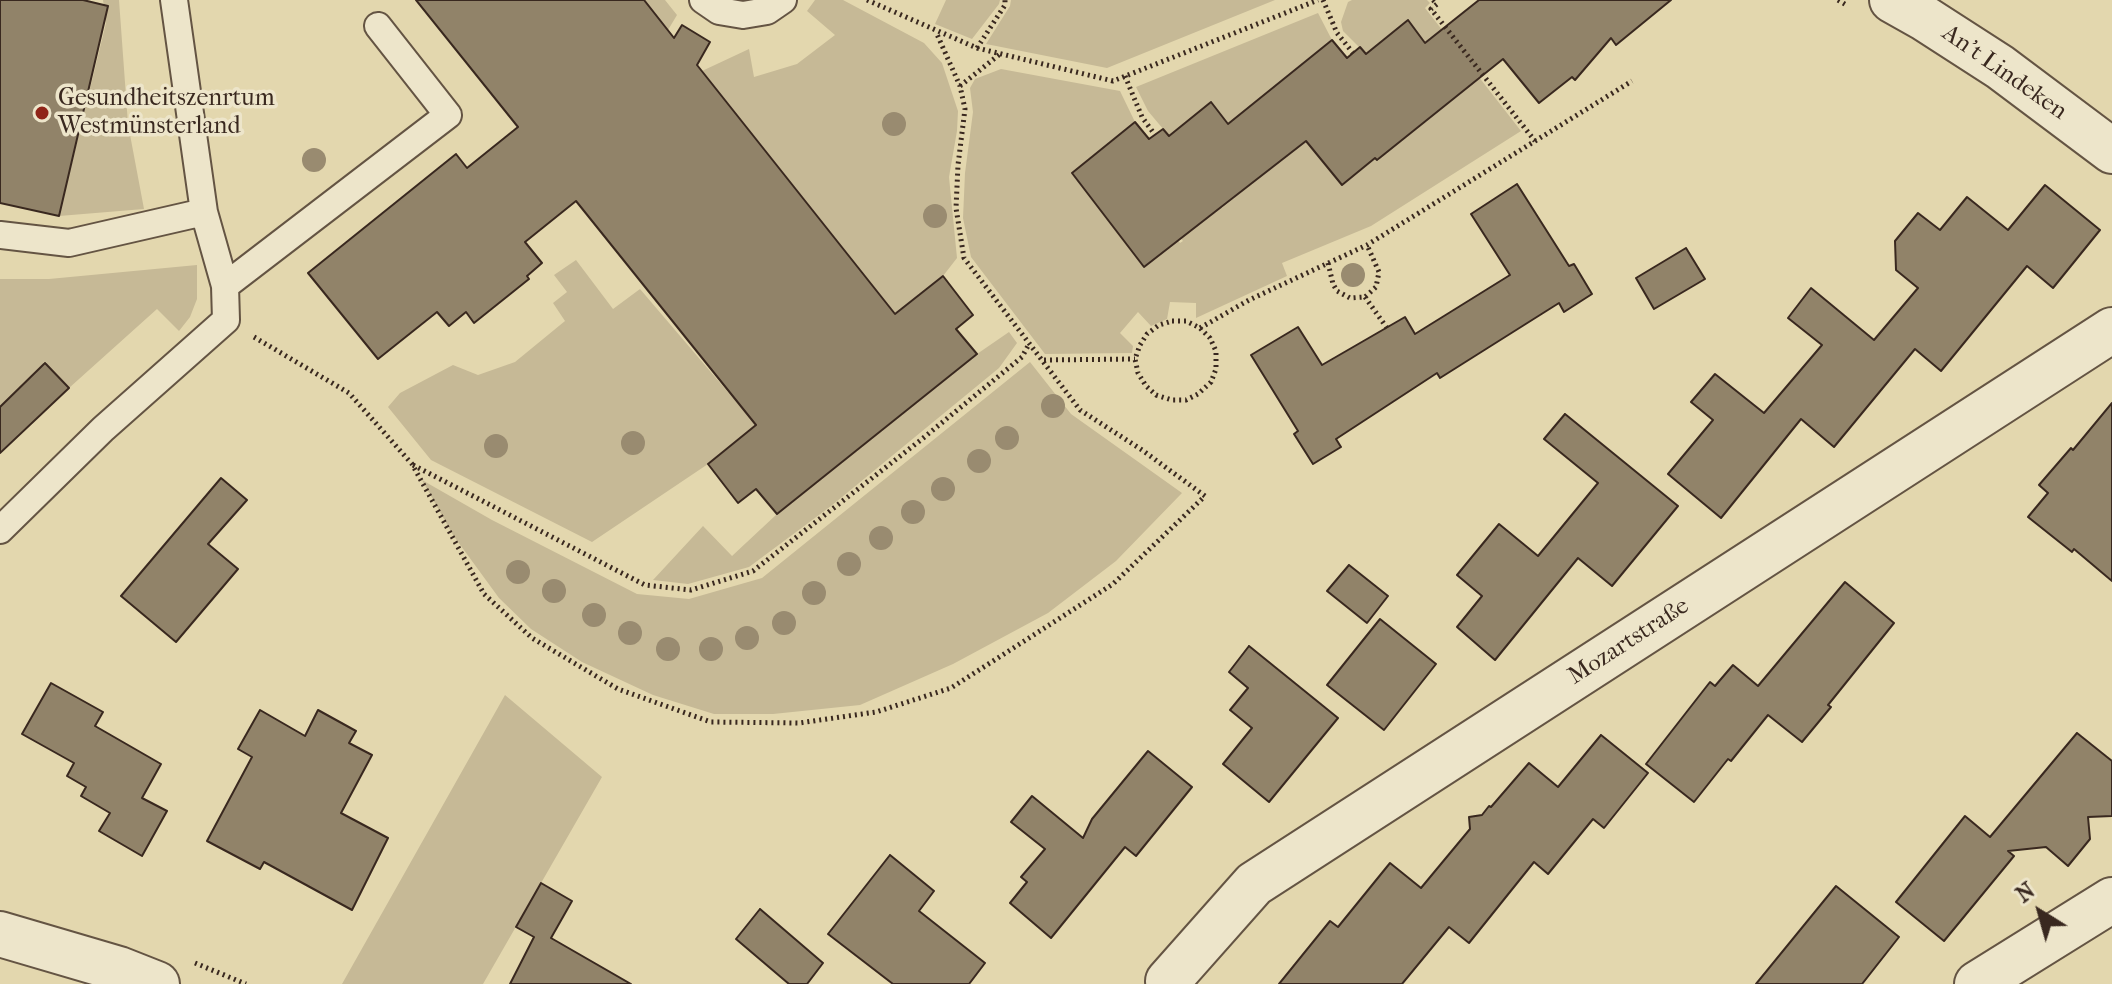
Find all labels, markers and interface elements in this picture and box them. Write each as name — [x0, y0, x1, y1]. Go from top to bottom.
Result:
street label: An't Lindeken — [1936, 19, 2072, 127]
place label: Gesundheitszenrtum Westmünsterland — [58, 85, 275, 141]
marker: Gesundheitszenrtum Westmünsterland — [33, 104, 51, 122]
street label: Mozartstraße — [1563, 592, 1695, 692]
north arrow — [2000, 872, 2080, 952]
text: N — [2011, 877, 2040, 908]

